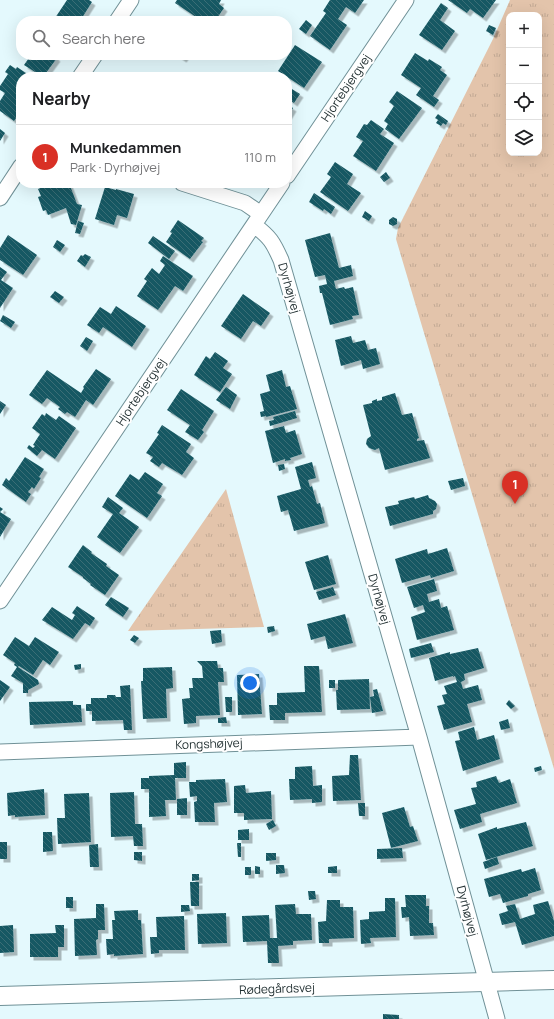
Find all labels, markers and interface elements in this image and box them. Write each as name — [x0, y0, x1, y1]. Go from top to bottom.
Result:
map controls — [506, 12, 542, 156]
button: + — [506, 12, 542, 48]
search box — [16, 16, 292, 60]
icon: search — [30, 27, 52, 49]
text: Search here — [62, 28, 145, 49]
button: − — [506, 48, 542, 84]
street label: Hjortebjergvej — [317, 50, 375, 125]
button: locate — [506, 84, 542, 120]
text: Nearby — [32, 87, 90, 110]
button: layers — [506, 120, 542, 156]
text: Munkedammen — [70, 137, 181, 158]
text: 1 — [42, 148, 48, 166]
text: 110 m — [244, 148, 276, 166]
text: Park · Dyrhøjvej — [70, 158, 160, 176]
street label: Dyrhøjvej — [274, 261, 305, 315]
street label: Hjortebjergvej — [112, 354, 170, 429]
pin: 1 — [502, 471, 528, 504]
street label: Dyrhøjvej — [364, 572, 395, 626]
your location — [240, 673, 260, 693]
street label: Kongshøjvej — [175, 734, 243, 753]
street label: Dyrhøjvej — [453, 884, 482, 938]
street label: Rødegårdsvej — [239, 979, 315, 998]

